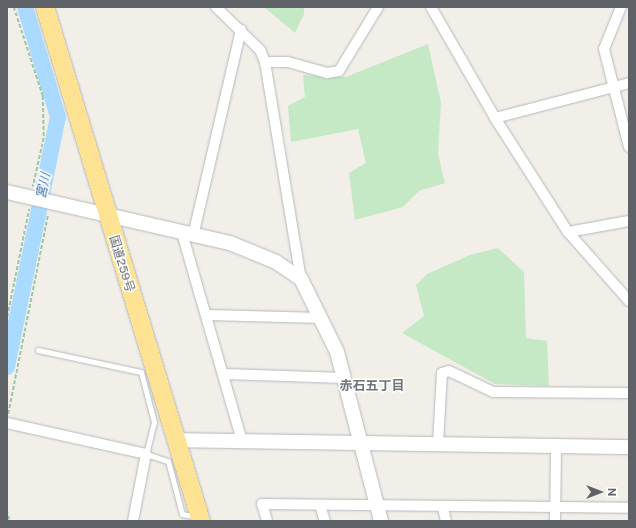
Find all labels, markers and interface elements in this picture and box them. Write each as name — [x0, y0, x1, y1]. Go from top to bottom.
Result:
water label: 宮川 — [34, 172, 54, 200]
street label: 国道259号 — [106, 234, 136, 294]
district label: 赤石五丁目 — [340, 378, 404, 394]
north arrow — [580, 472, 620, 512]
text: N — [606, 488, 618, 496]

